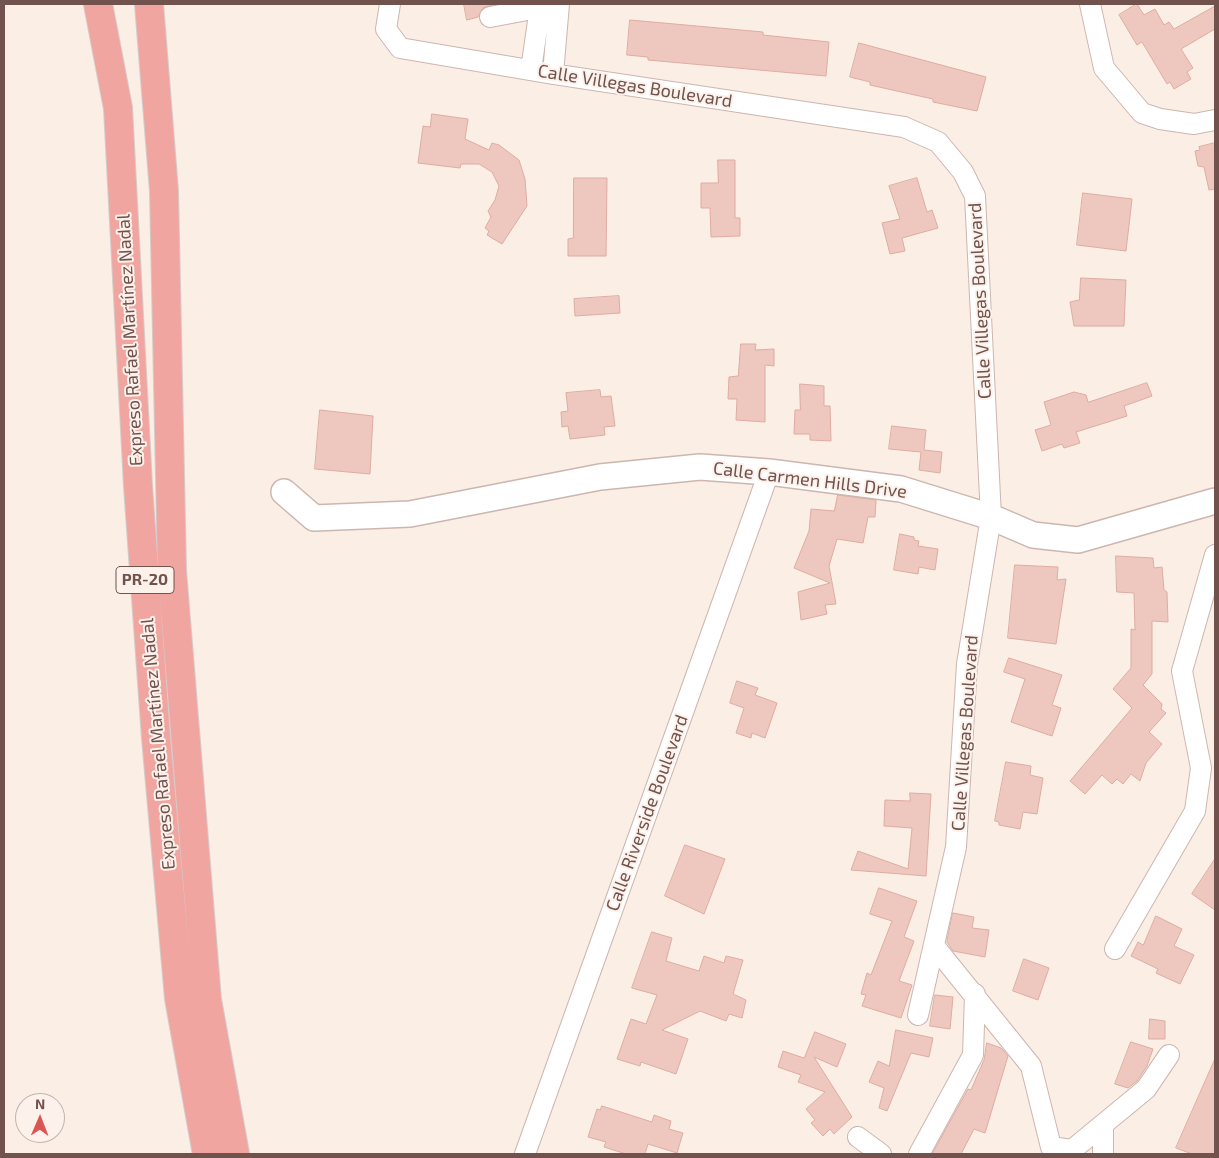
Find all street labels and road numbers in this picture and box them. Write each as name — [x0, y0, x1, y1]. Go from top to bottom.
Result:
street label: Calle Villegas Boulevard — [536, 60, 734, 112]
street label: Calle Villegas Boulevard — [964, 202, 996, 400]
street label: Expreso Rafael Martínez Nadal — [113, 213, 147, 467]
street label: Calle Carmen Hills Drive — [712, 457, 908, 503]
road number: PR-20 — [116, 566, 174, 594]
street label: Expreso Rafael Martínez Nadal — [136, 617, 180, 871]
street label: Calle Villegas Boulevard — [947, 634, 983, 832]
street label: Calle Riverside Boulevard — [601, 712, 693, 914]

